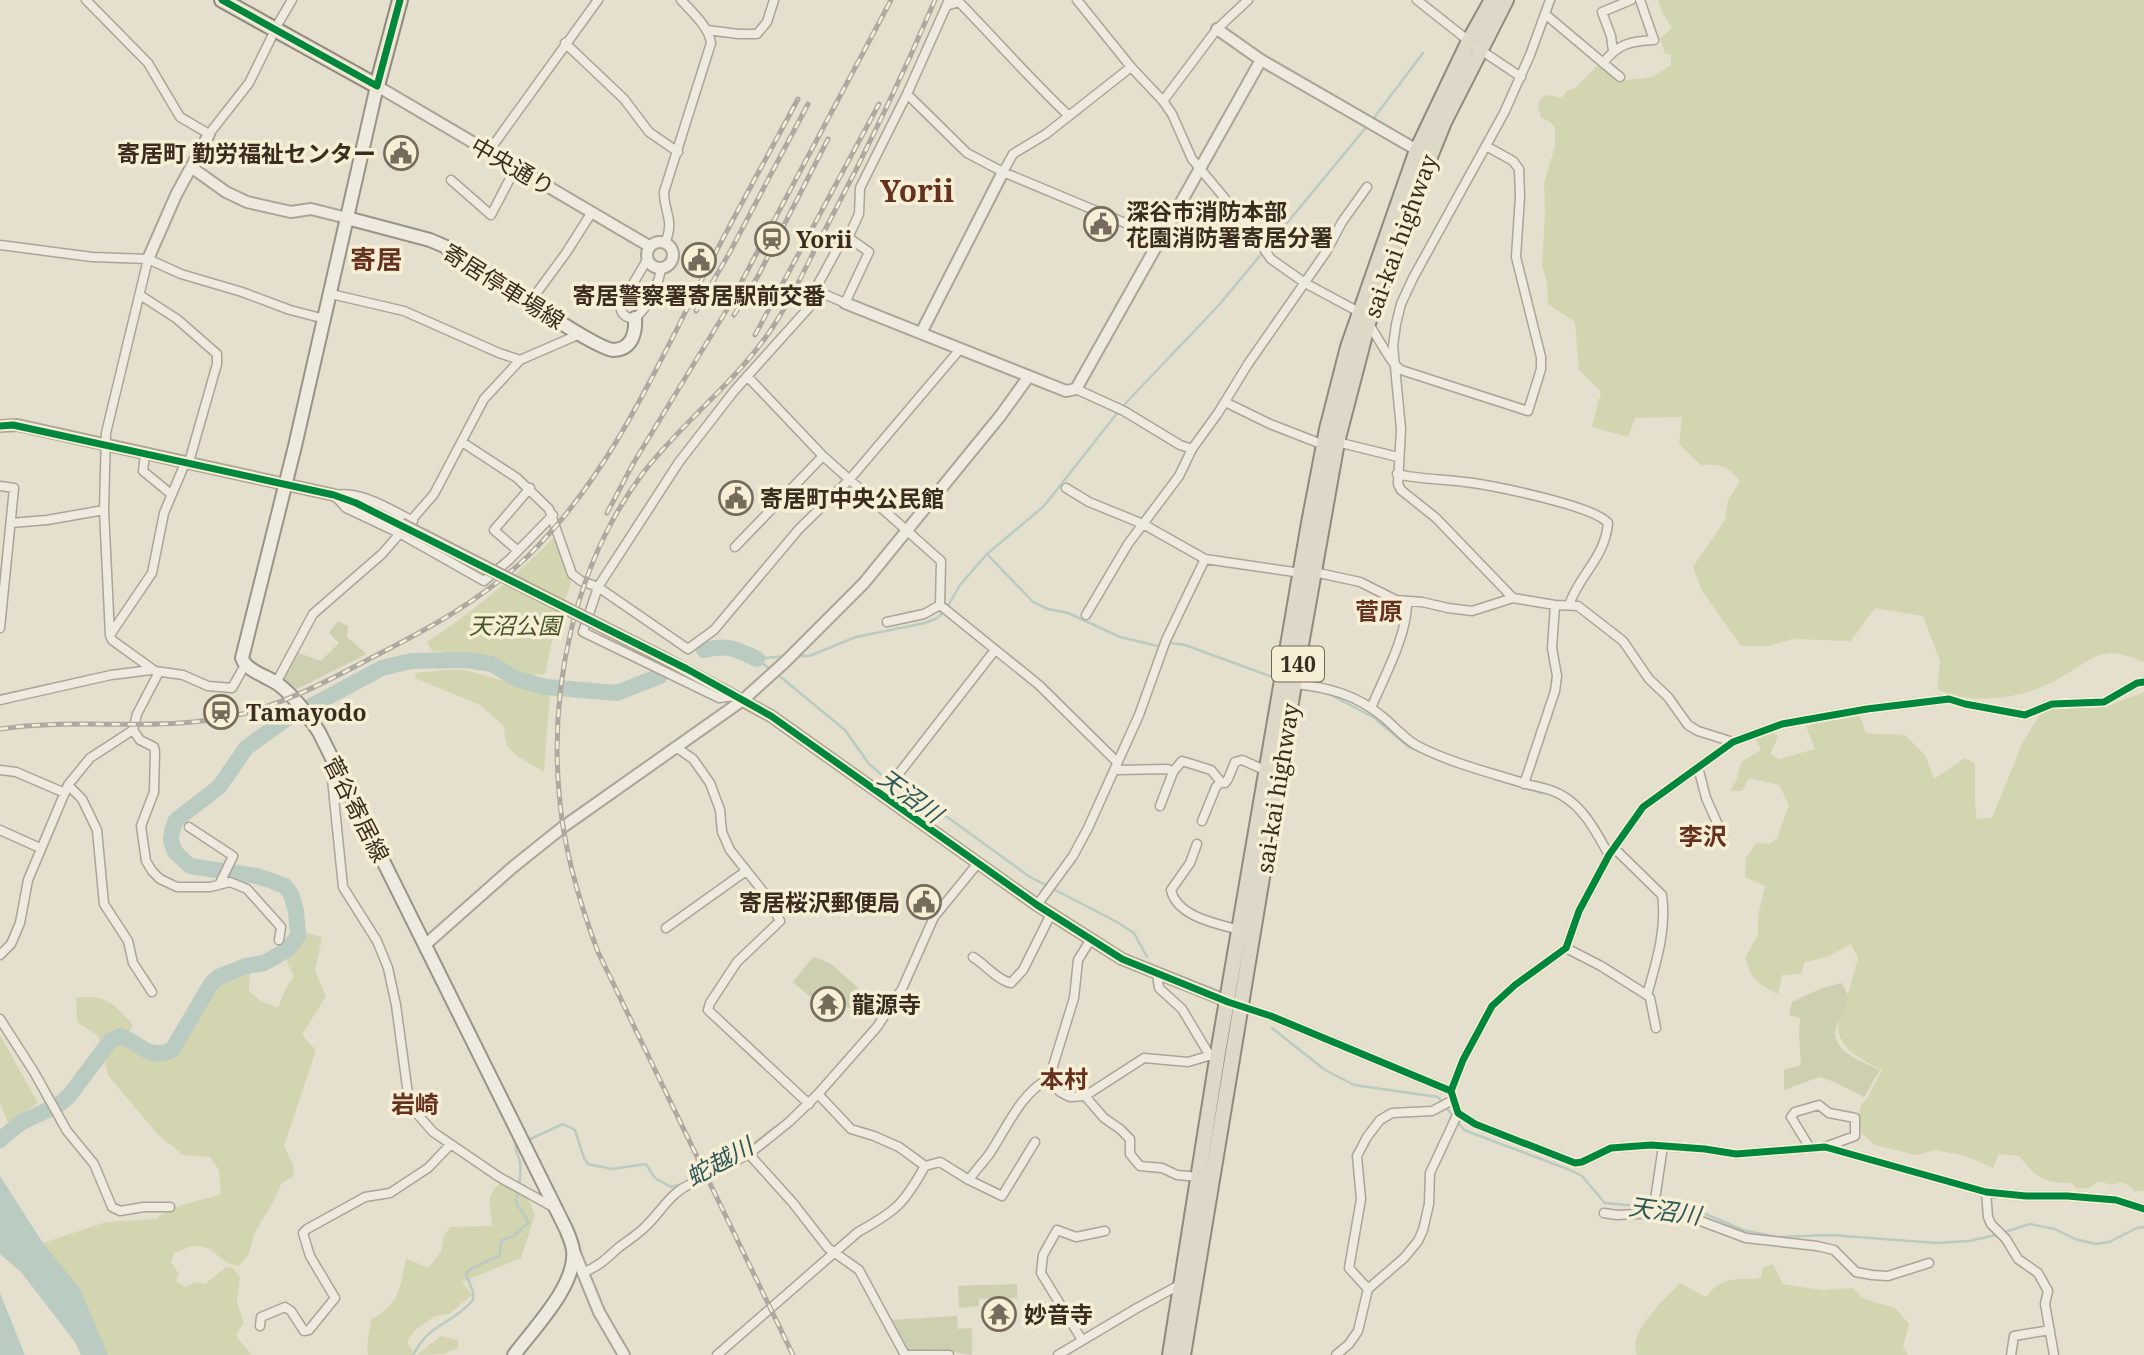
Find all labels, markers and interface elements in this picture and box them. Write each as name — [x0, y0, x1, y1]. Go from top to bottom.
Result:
street label: 中央通り — [465, 129, 561, 203]
public building icon: 寄居町 勤労福祉センター — [382, 134, 420, 172]
place label: 寄居町 勤労福祉センター — [117, 137, 376, 169]
street label: sai-kai highway — [1356, 150, 1444, 322]
district label: Yorii — [880, 170, 954, 211]
place label: 深谷市消防本部 花園消防署寄居分署 — [1126, 195, 1333, 253]
public building icon: 深谷市消防本部 花園消防署寄居分署 — [1082, 205, 1120, 243]
station icon: Yorii — [753, 220, 791, 258]
place label: Yorii — [796, 223, 853, 255]
street label: 寄居停車場線 — [437, 236, 571, 336]
district label: 寄居 — [350, 241, 402, 277]
public building icon: 寄居警察署寄居駅前交番 — [680, 241, 718, 279]
place label: 寄居警察署寄居駅前交番 — [573, 279, 826, 311]
public building icon: 寄居町中央公民館 — [717, 479, 755, 517]
place label: 寄居町中央公民館 — [760, 482, 944, 514]
district label: 菅原 — [1355, 594, 1403, 627]
park label: 天沼公園 — [469, 609, 564, 641]
road number: 140 — [1272, 646, 1324, 682]
station icon: Tamayodo — [202, 693, 240, 731]
place label: Tamayodo — [246, 696, 367, 728]
street label: sai-kai highway — [1248, 701, 1306, 875]
street label: 菅谷寄居線 — [317, 751, 397, 867]
water label: 天沼川 — [872, 760, 952, 831]
district label: 李沢 — [1679, 819, 1727, 852]
public building icon: 寄居桜沢郵便局 — [905, 883, 943, 921]
place label: 寄居桜沢郵便局 — [739, 886, 900, 918]
temple icon: 龍源寺 — [809, 985, 847, 1023]
place label: 龍源寺 — [852, 988, 921, 1020]
district label: 本村 — [1040, 1062, 1088, 1095]
district label: 岩崎 — [391, 1087, 439, 1120]
water label: 蛇越川 — [680, 1128, 761, 1193]
water label: 天沼川 — [1627, 1189, 1706, 1232]
temple icon: 妙音寺 — [980, 1295, 1018, 1333]
place label: 妙音寺 — [1024, 1298, 1093, 1330]

